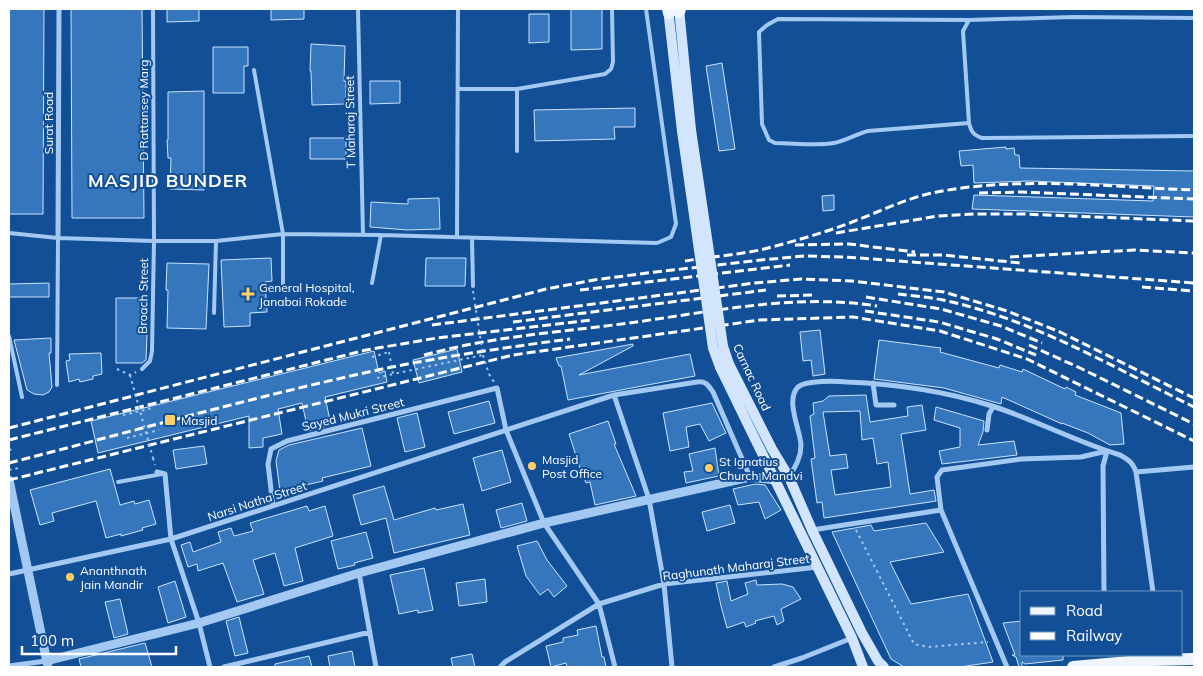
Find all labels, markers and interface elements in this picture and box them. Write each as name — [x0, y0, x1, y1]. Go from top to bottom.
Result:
street label: D Rattansey Marg — [136, 60, 151, 160]
street label: T Maharaj Street — [342, 75, 358, 169]
street label: Surat Road — [41, 92, 56, 154]
district label: MASJID BUNDER — [88, 169, 248, 192]
street label: Broach Street — [135, 258, 151, 334]
place label: General Hospital, Janabai Rokade — [259, 280, 354, 309]
marker: General Hospital, Janabai Rokade — [241, 287, 255, 301]
street label: Carnac Road — [730, 341, 774, 413]
street label: Sayed Mukri Street — [300, 394, 406, 434]
marker: Masjid — [163, 413, 177, 427]
place label: Masjid — [181, 413, 217, 428]
place label: Masjid Post Office — [542, 452, 602, 481]
place label: St Ignatius Church Mandvi — [719, 454, 803, 483]
marker: Masjid Post Office — [526, 460, 538, 472]
marker: St Ignatius Church Mandvi — [703, 462, 715, 474]
street label: Narsi Natha Street — [206, 478, 308, 524]
street label: Raghunath Maharaj Street — [662, 551, 810, 583]
place label: Ananthnath Jain Mandir — [80, 563, 147, 592]
marker: Ananthnath Jain Mandir — [64, 571, 76, 583]
legend — [1020, 591, 1183, 656]
text: Road — [1066, 601, 1103, 620]
scale bar — [22, 624, 176, 656]
text: Railway — [1066, 626, 1122, 645]
text: 100 m — [30, 631, 74, 650]

